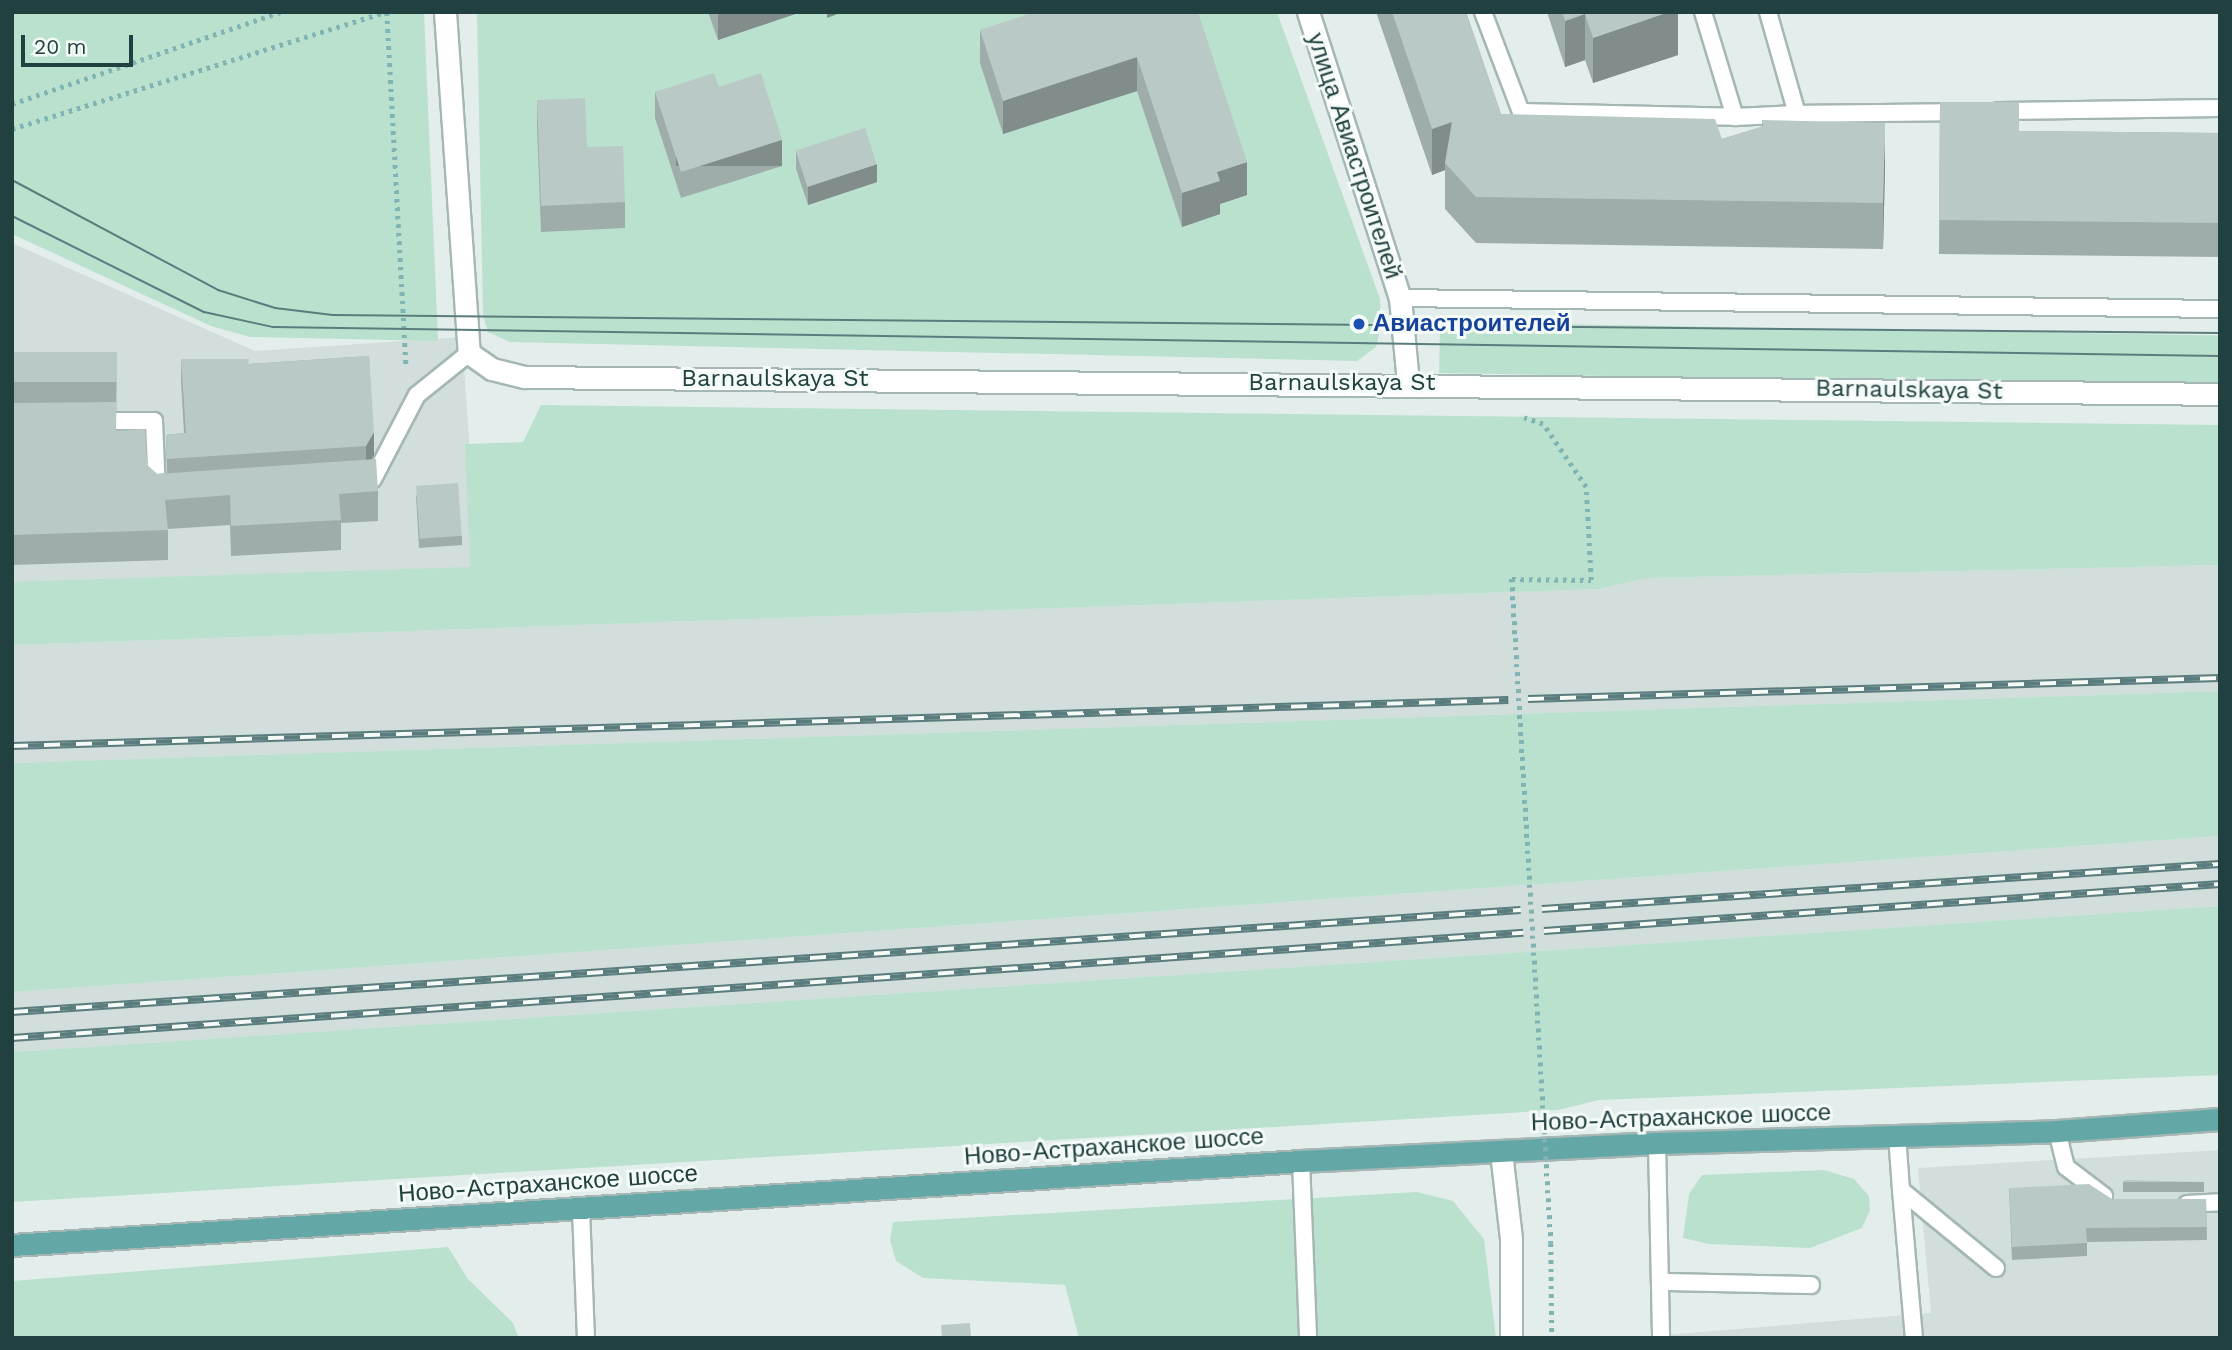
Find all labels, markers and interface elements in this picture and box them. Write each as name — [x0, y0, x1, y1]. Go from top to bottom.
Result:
scale bar — [24, 21, 136, 65]
street label: улица Авиастроителей — [1301, 29, 1407, 283]
text: 20 m — [34, 34, 86, 59]
place label: Авиастроителей — [1373, 310, 1570, 338]
marker: Авиастроителей — [1351, 316, 1367, 332]
street label: Barnaulskaya St — [681, 365, 869, 393]
street label: Barnaulskaya St — [1248, 369, 1436, 397]
street label: Barnaulskaya St — [1815, 374, 2003, 406]
street label: Ново-Астраханское шоссе — [1530, 1098, 1832, 1138]
street label: Ново-Астраханское шоссе — [963, 1122, 1265, 1172]
street label: Ново-Астраханское шоссе — [397, 1159, 699, 1209]

